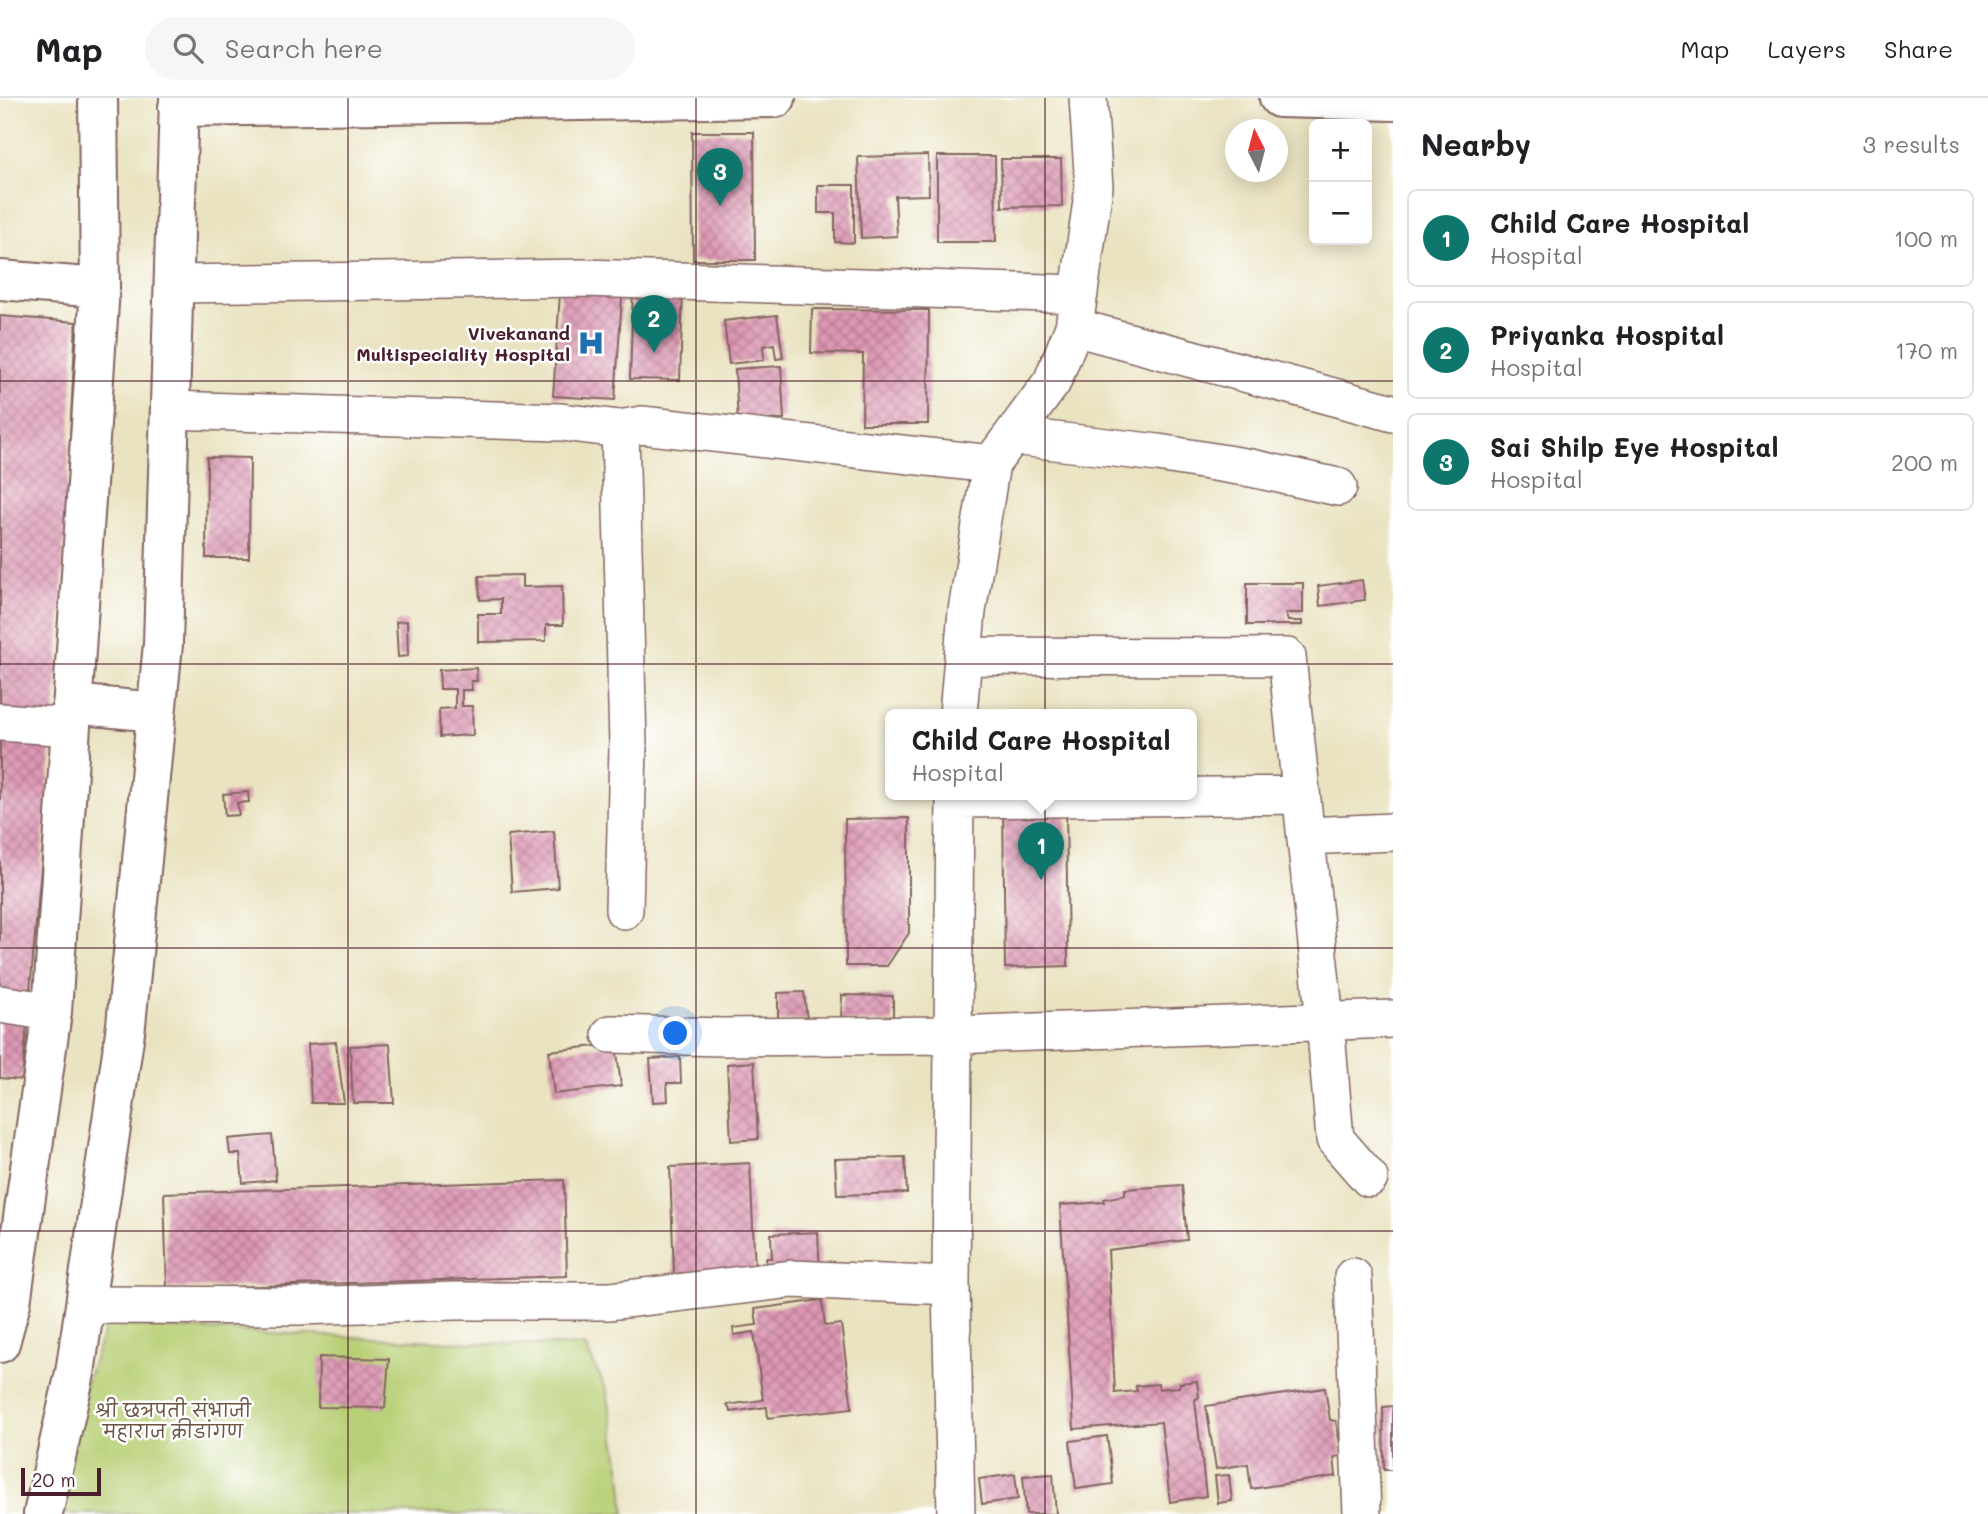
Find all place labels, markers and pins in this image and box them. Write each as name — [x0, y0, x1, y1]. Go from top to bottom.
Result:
pin: 3 — [697, 148, 743, 206]
pin: 2 — [631, 295, 677, 353]
place label: Vivekanand Multispeciality Hospital — [356, 321, 570, 366]
hospital icon: Vivekanand Multispeciality Hospital — [576, 328, 606, 358]
pin: 1 — [1018, 822, 1064, 880]

